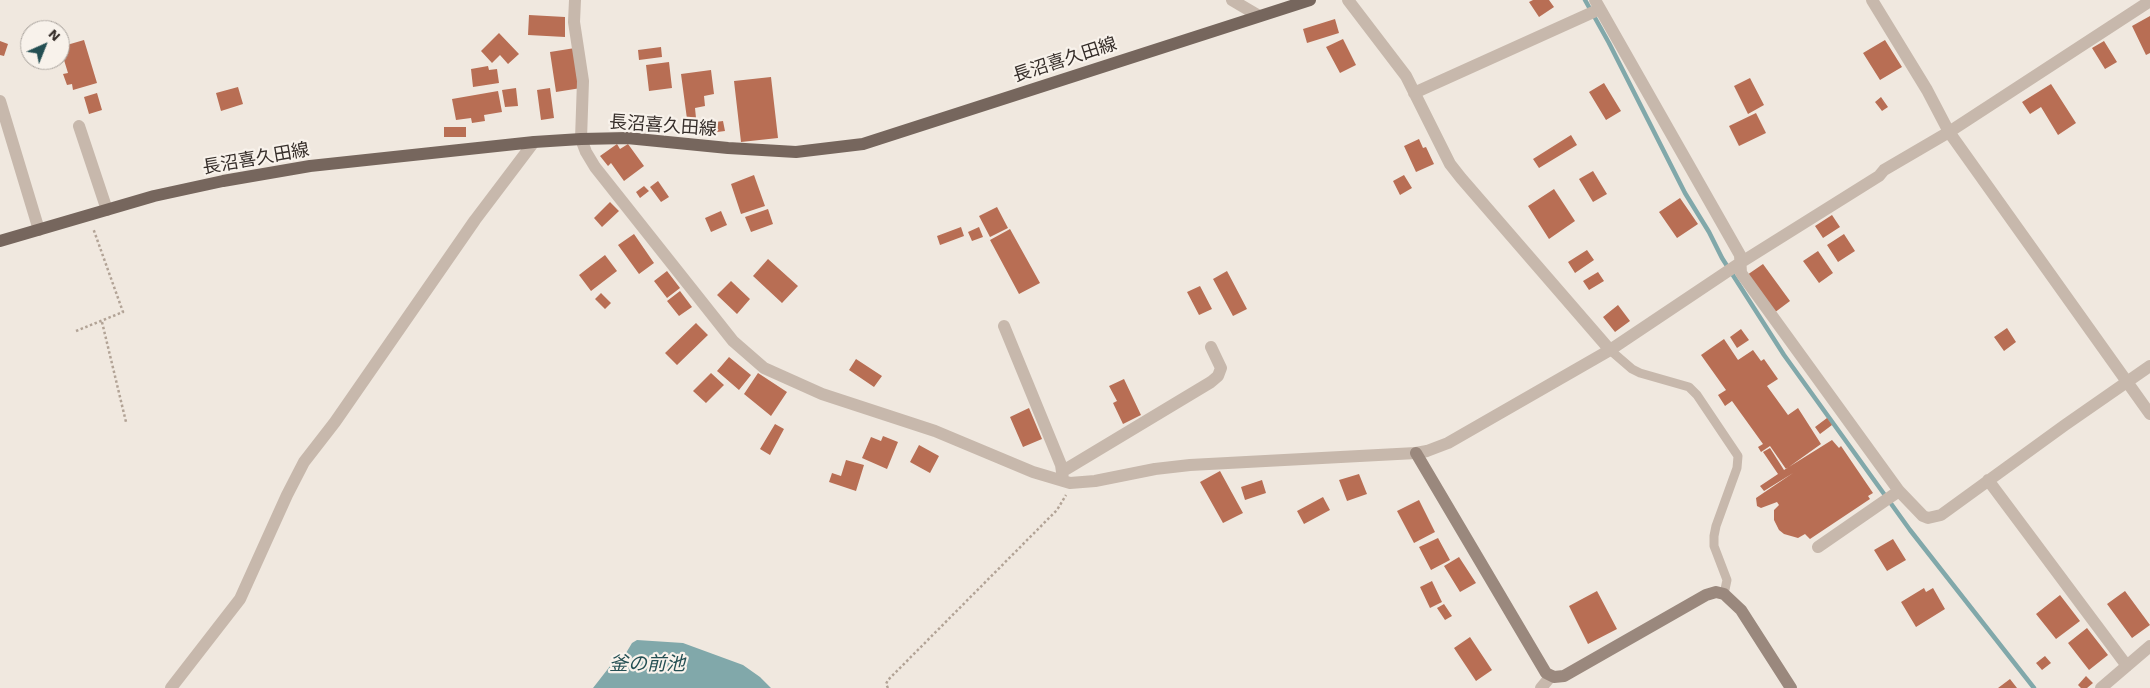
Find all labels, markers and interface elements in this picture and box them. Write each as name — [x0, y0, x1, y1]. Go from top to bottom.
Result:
north arrow — [20, 20, 70, 70]
text: N — [45, 26, 64, 44]
street label: 長沼喜久田線 — [1010, 33, 1120, 87]
street label: 長沼喜久田線 — [608, 111, 718, 141]
street label: 長沼喜久田線 — [201, 139, 311, 179]
water label: 釜の前池 — [609, 653, 685, 675]

